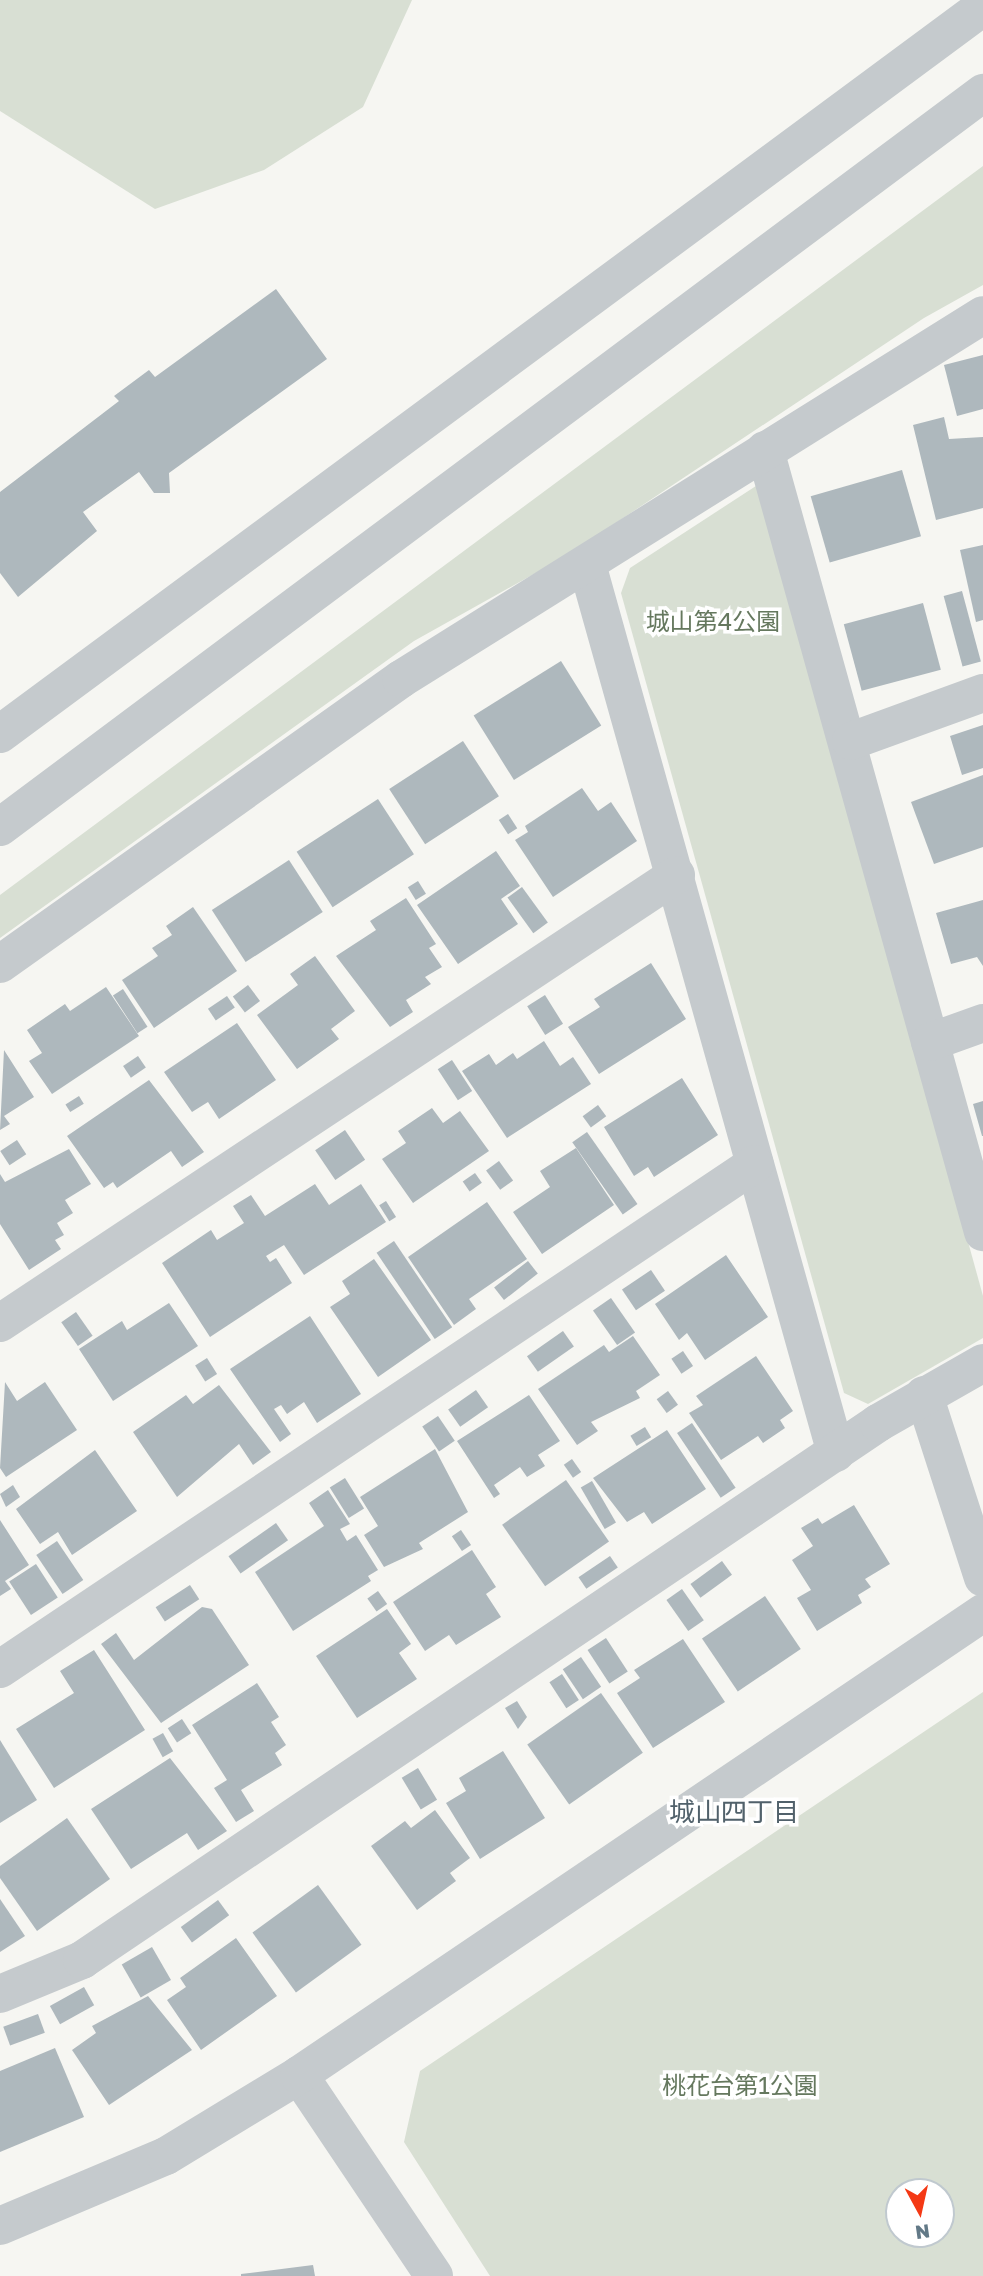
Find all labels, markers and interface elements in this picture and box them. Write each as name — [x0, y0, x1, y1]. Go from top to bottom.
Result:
park label: 城山第4公園 — [646, 607, 780, 635]
district label: 城山四丁目 — [669, 1796, 799, 1828]
park label: 桃花台第1公園 — [662, 2071, 818, 2099]
north arrow — [885, 2178, 955, 2248]
text: N — [914, 2220, 931, 2245]

